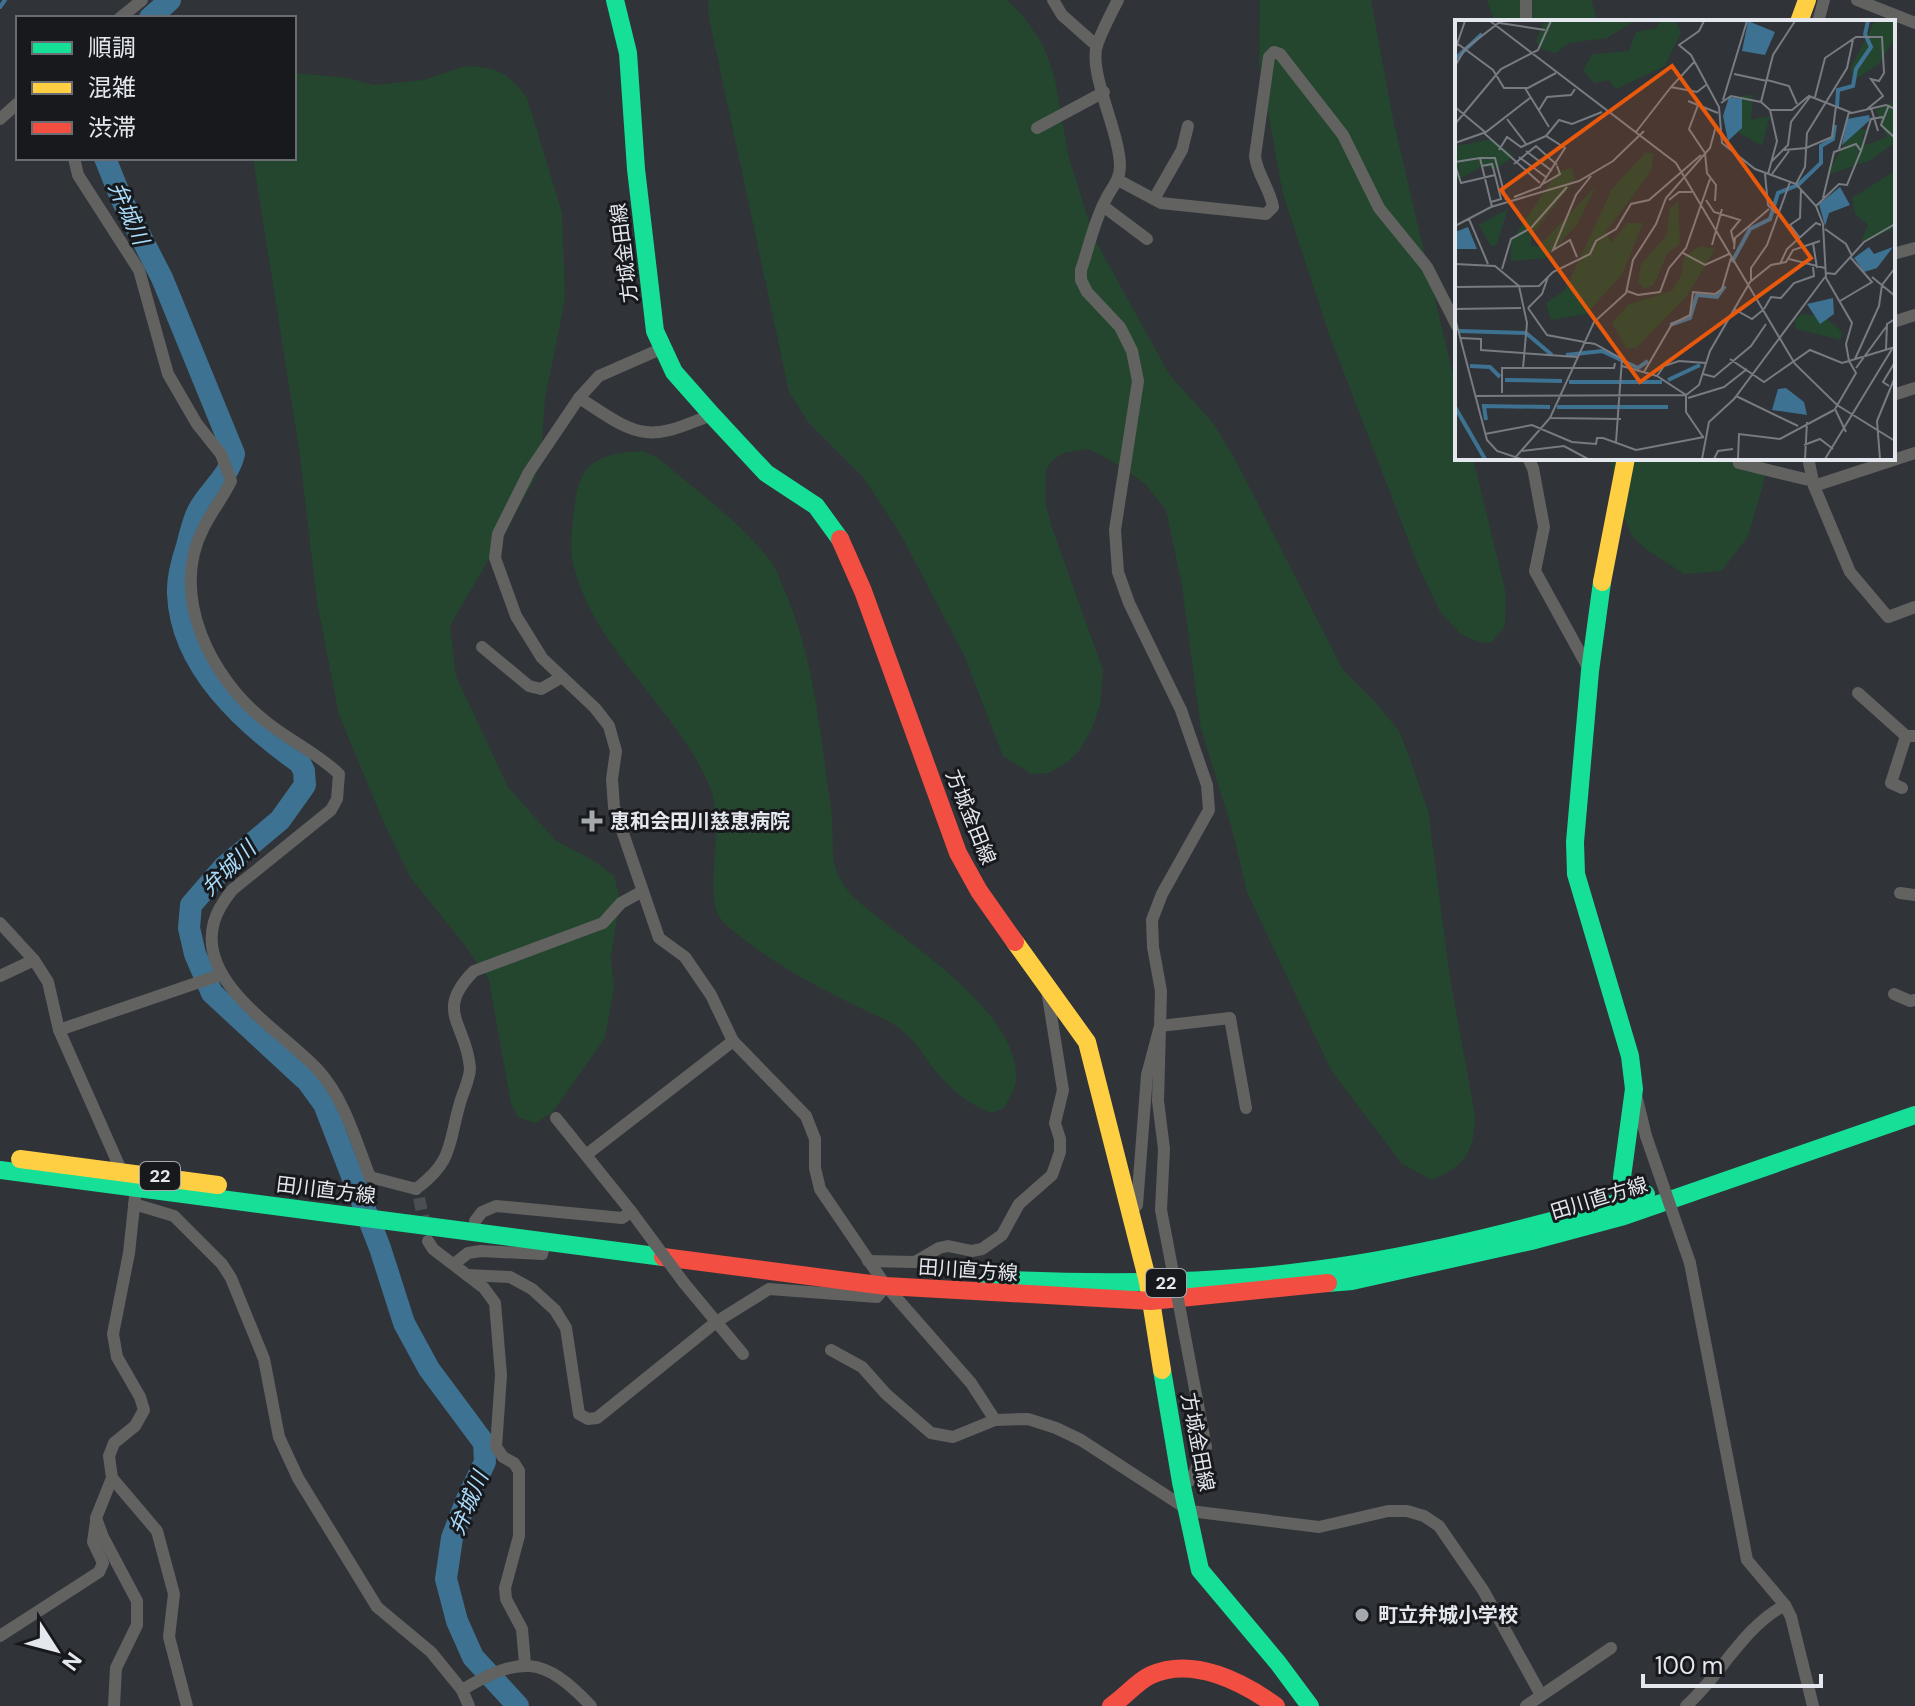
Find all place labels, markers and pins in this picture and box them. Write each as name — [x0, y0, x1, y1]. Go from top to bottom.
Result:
place label: 恵和会田川慈恵病院 — [610, 808, 790, 834]
marker: 恵和会田川慈恵病院 — [581, 810, 603, 832]
place label: 町立弁城小学校 — [1378, 1602, 1518, 1628]
marker: 町立弁城小学校 — [1353, 1606, 1371, 1624]

